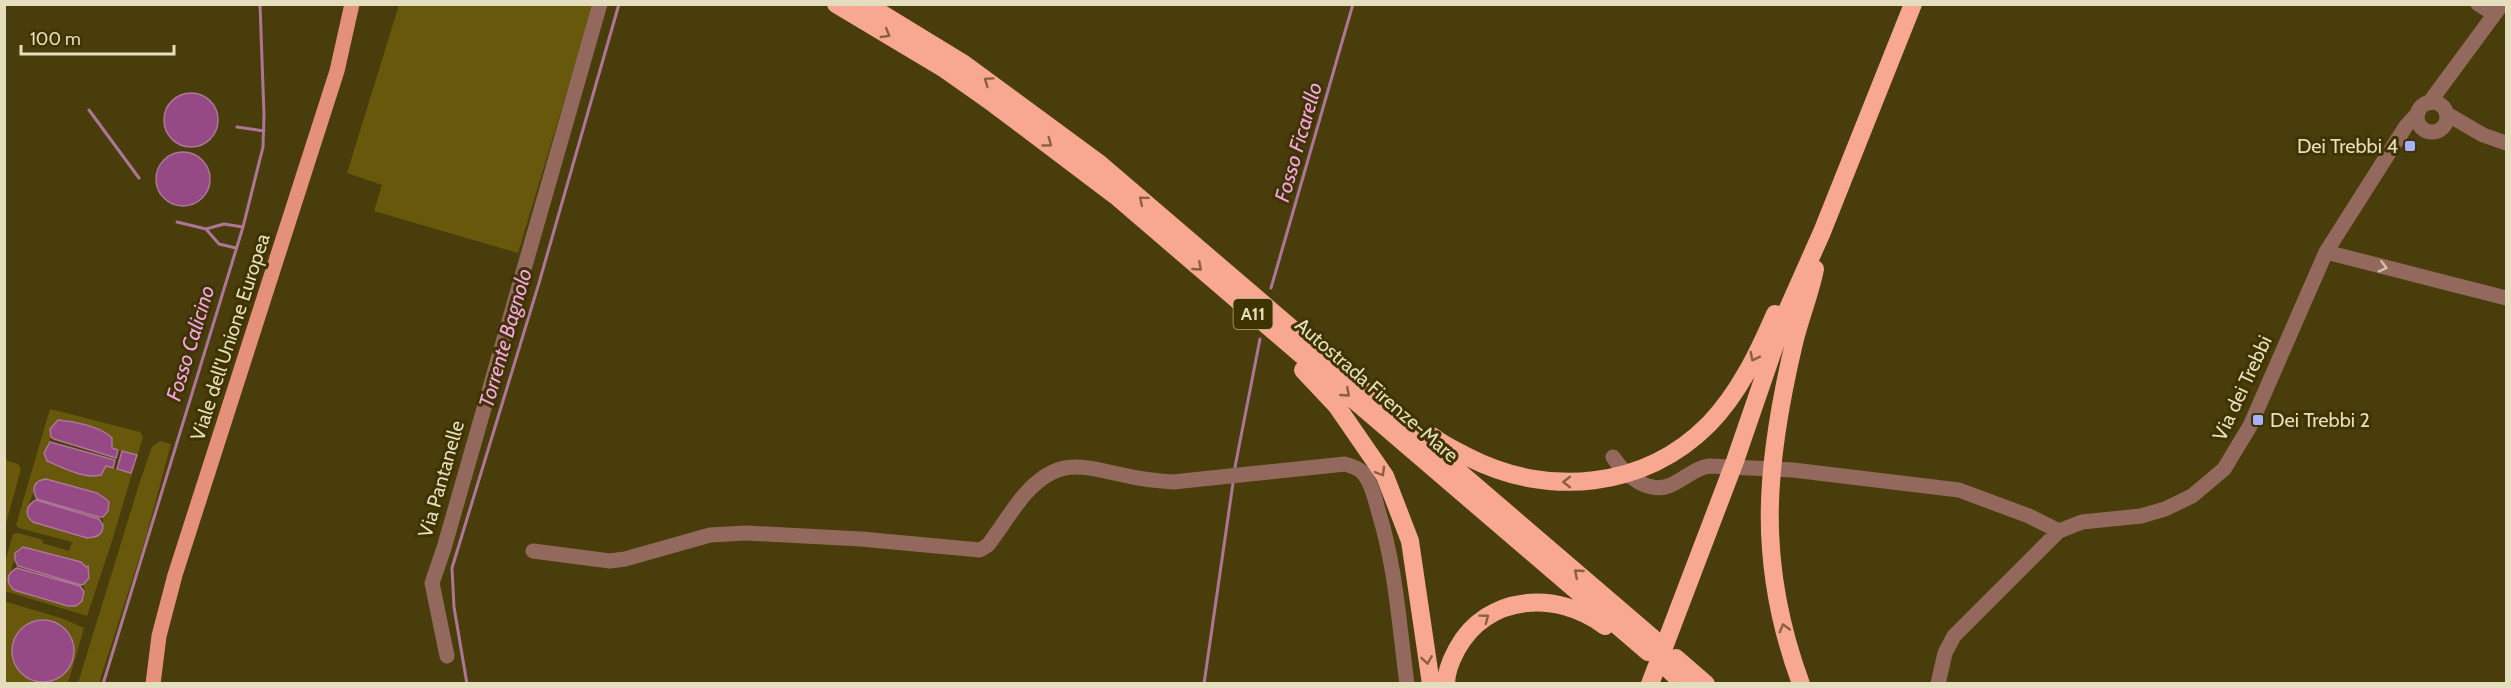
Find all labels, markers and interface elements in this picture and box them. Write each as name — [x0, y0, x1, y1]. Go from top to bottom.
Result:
scale bar — [21, 18, 174, 56]
one-way arrow — [880, 26, 890, 38]
text: 100 m — [30, 28, 81, 50]
one-way arrow — [984, 77, 995, 88]
water label: Fosso Ficarello — [1269, 79, 1327, 205]
place label: Dei Trebbi 4 — [2297, 134, 2398, 158]
one-way arrow — [1041, 136, 1052, 147]
marker: Dei Trebbi 4 — [2403, 139, 2417, 153]
one-way arrow — [1139, 197, 1150, 208]
street label: Viale dell'Unione Europea — [185, 230, 275, 443]
one-way arrow — [1191, 260, 1202, 271]
one-way arrow — [2378, 260, 2388, 273]
water label: Torrente Bagnolo — [473, 266, 537, 410]
water label: Fosso Calicino — [161, 282, 219, 404]
road number: A11 — [1234, 299, 1272, 329]
street label: Autostrada Firenze-Mare — [1291, 313, 1463, 467]
street label: Via dei Trebbi — [2207, 332, 2277, 444]
one-way arrow — [1750, 351, 1761, 361]
one-way arrow — [1339, 386, 1350, 397]
place label: Dei Trebbi 2 — [2270, 408, 2370, 432]
marker: Dei Trebbi 2 — [2251, 413, 2265, 427]
street label: Via Pantanelle — [413, 418, 469, 540]
one-way arrow — [1374, 466, 1386, 476]
one-way arrow — [1562, 476, 1571, 488]
one-way arrow — [1574, 570, 1585, 581]
one-way arrow — [1478, 614, 1489, 625]
one-way arrow — [1778, 623, 1791, 633]
one-way arrow — [1420, 655, 1432, 665]

